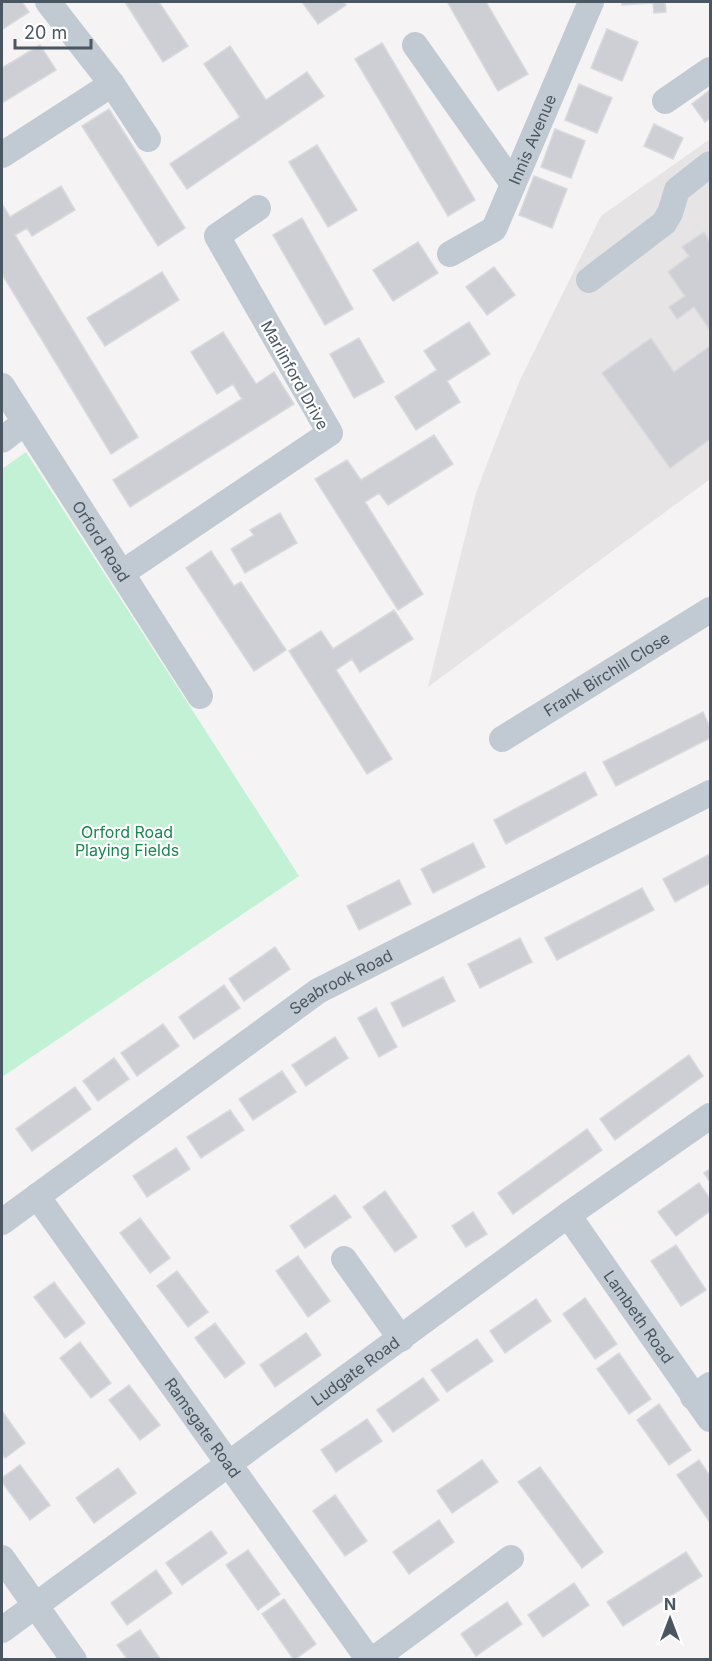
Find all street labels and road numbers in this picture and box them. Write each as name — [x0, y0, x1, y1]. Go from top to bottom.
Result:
street label: Innis Avenue — [504, 91, 560, 188]
street label: Marlinford Drive — [257, 317, 333, 433]
street label: Orford Road — [68, 497, 134, 585]
street label: Frank Birchill Close — [540, 628, 673, 721]
street label: Seabrook Road — [285, 945, 396, 1019]
street label: Lambeth Road — [600, 1266, 678, 1367]
street label: Ludgate Road — [307, 1332, 403, 1410]
street label: Ramsgate Road — [160, 1374, 245, 1482]

